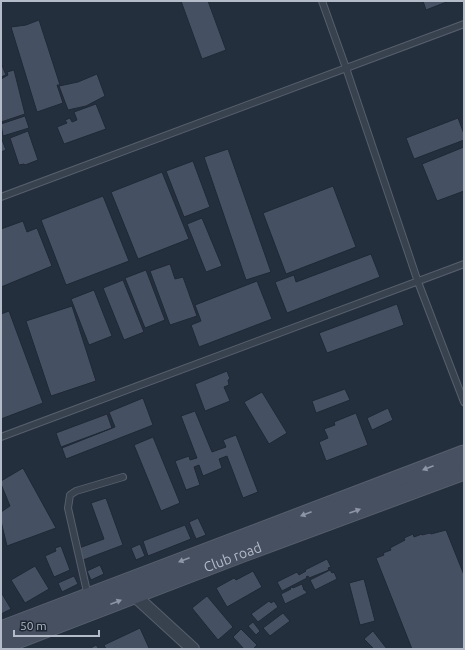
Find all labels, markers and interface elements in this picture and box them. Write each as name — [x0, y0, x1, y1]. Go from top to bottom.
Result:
one-way arrow — [421, 465, 433, 471]
one-way arrow — [350, 508, 362, 514]
one-way arrow — [299, 511, 311, 517]
street label: Club road — [201, 539, 264, 575]
one-way arrow — [178, 557, 190, 563]
one-way arrow — [110, 598, 122, 604]
scale bar — [14, 612, 99, 638]
text: 50 m — [20, 619, 47, 632]

